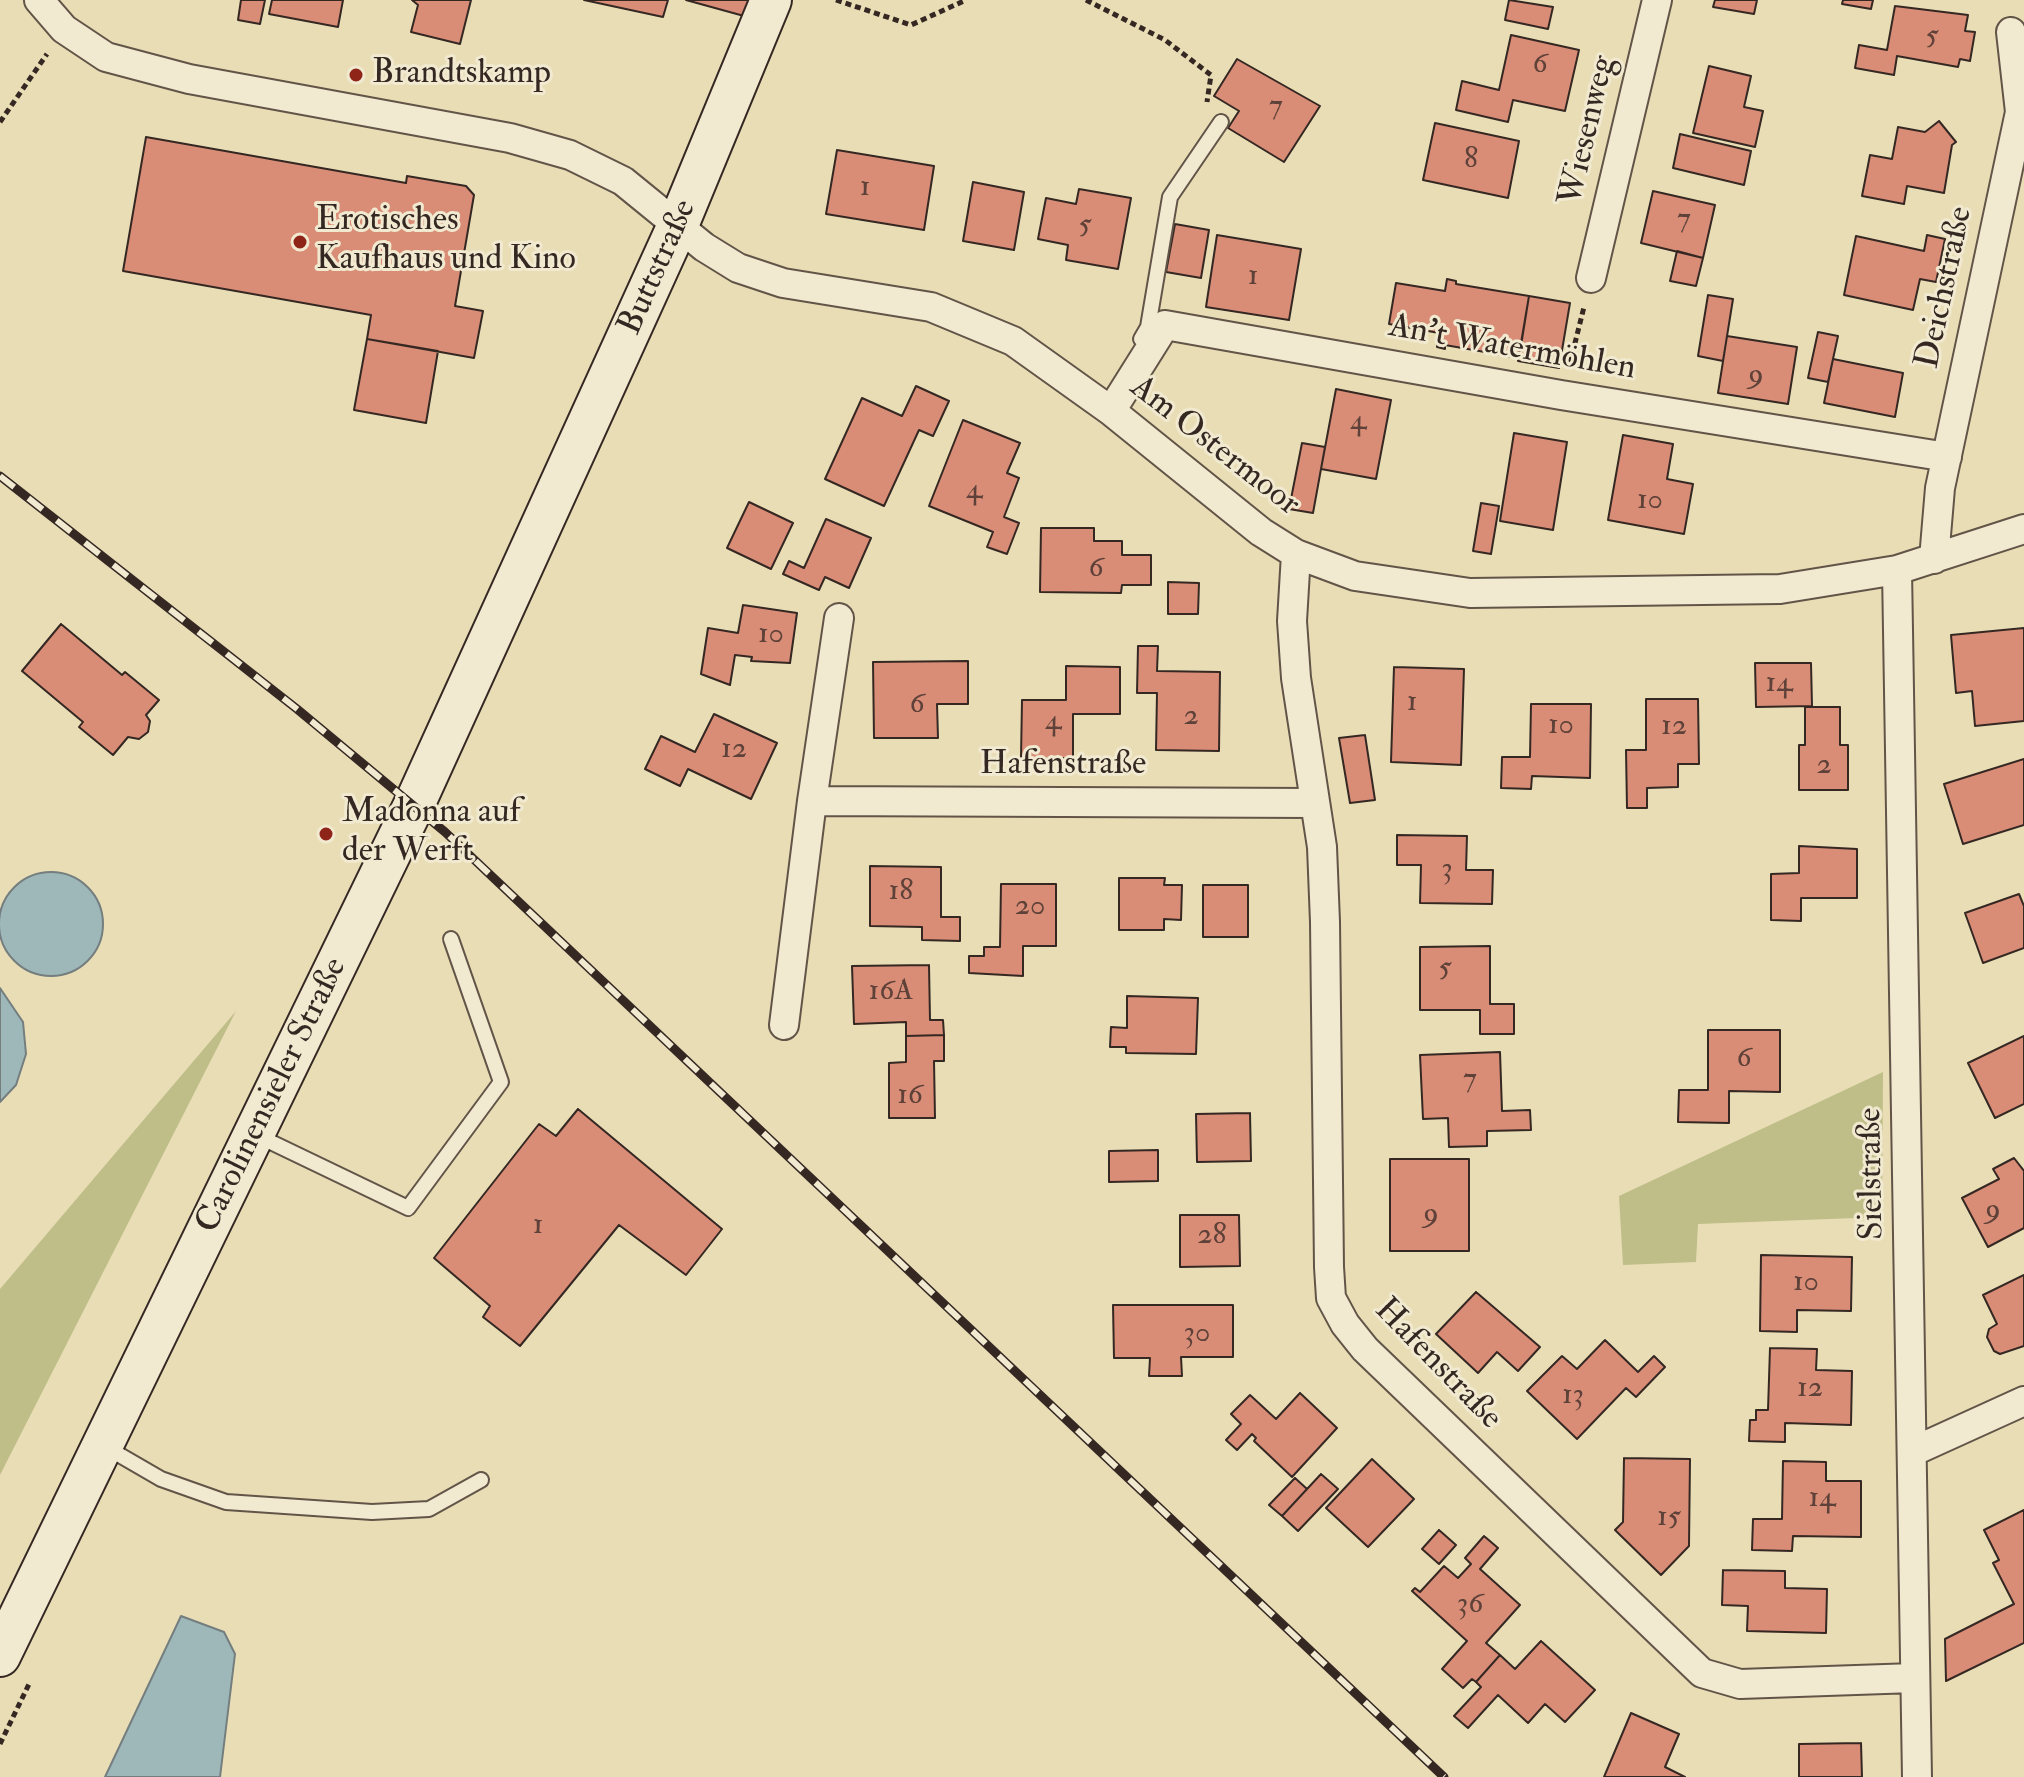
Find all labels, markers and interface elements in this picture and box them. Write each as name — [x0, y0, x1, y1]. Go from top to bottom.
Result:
house number: 5 — [1925, 20, 1939, 56]
house number: 6 — [1532, 48, 1548, 84]
street label: Wiesenweg — [1552, 52, 1626, 210]
place label: Brandtskamp — [372, 55, 551, 95]
marker: Brandtskamp — [347, 66, 365, 84]
house number: 7 — [1269, 90, 1283, 126]
house number: 8 — [1464, 143, 1478, 179]
house number: 1 — [860, 171, 870, 207]
street label: Buttstraße — [611, 194, 707, 342]
place label: Erotisches Kaufhaus und Kino — [316, 202, 576, 282]
house number: 7 — [1677, 203, 1691, 239]
street label: Deichstraße — [1909, 203, 1983, 373]
house number: 5 — [1078, 209, 1092, 245]
marker: Erotisches Kaufhaus und Kino — [291, 233, 309, 251]
house number: 1 — [1248, 260, 1258, 296]
street label: An't Watermöhlen — [1386, 307, 1638, 391]
house number: 9 — [1748, 359, 1764, 395]
street label: Am Ostermoor — [1121, 368, 1307, 526]
house number: 4 — [1350, 405, 1366, 441]
house number: 4 — [966, 474, 982, 510]
house number: 10 — [1637, 484, 1663, 520]
house number: 6 — [1088, 552, 1104, 588]
house number: 10 — [758, 618, 784, 654]
house number: 14 — [1766, 667, 1792, 703]
house number: 1 — [1407, 686, 1417, 722]
house number: 6 — [909, 688, 925, 724]
house number: 2 — [1183, 700, 1199, 736]
house number: 4 — [1045, 705, 1061, 741]
house number: 10 — [1548, 709, 1574, 745]
house number: 12 — [1661, 710, 1687, 746]
house number: 12 — [721, 733, 747, 769]
street label: Hafenstraße — [980, 746, 1146, 786]
house number: 2 — [1816, 749, 1832, 785]
place label: Madonna auf der Werft — [342, 794, 521, 874]
marker: Madonna auf der Werft — [317, 825, 335, 843]
house number: 3 — [1441, 853, 1453, 889]
house number: 18 — [889, 875, 913, 911]
house number: 20 — [1015, 890, 1045, 926]
street label: Carolinensieler Straße — [189, 952, 357, 1240]
house number: 5 — [1438, 952, 1452, 988]
house number: 16A — [869, 975, 913, 1011]
house number: 6 — [1736, 1042, 1752, 1078]
house number: 7 — [1463, 1063, 1477, 1099]
house number: 16 — [897, 1079, 923, 1115]
street label: Sielstraße — [1851, 1107, 1895, 1241]
house number: 9 — [1985, 1194, 2001, 1230]
house number: 9 — [1423, 1198, 1439, 1234]
house number: 1 — [533, 1209, 543, 1245]
house number: 28 — [1197, 1219, 1227, 1255]
house number: 10 — [1793, 1266, 1819, 1302]
street label: Hafenstraße — [1365, 1291, 1509, 1439]
house number: 30 — [1184, 1317, 1210, 1353]
house number: 12 — [1797, 1372, 1823, 1408]
house number: 13 — [1562, 1379, 1584, 1415]
house number: 14 — [1809, 1482, 1835, 1518]
house number: 15 — [1657, 1501, 1681, 1537]
house number: 36 — [1457, 1588, 1483, 1624]

